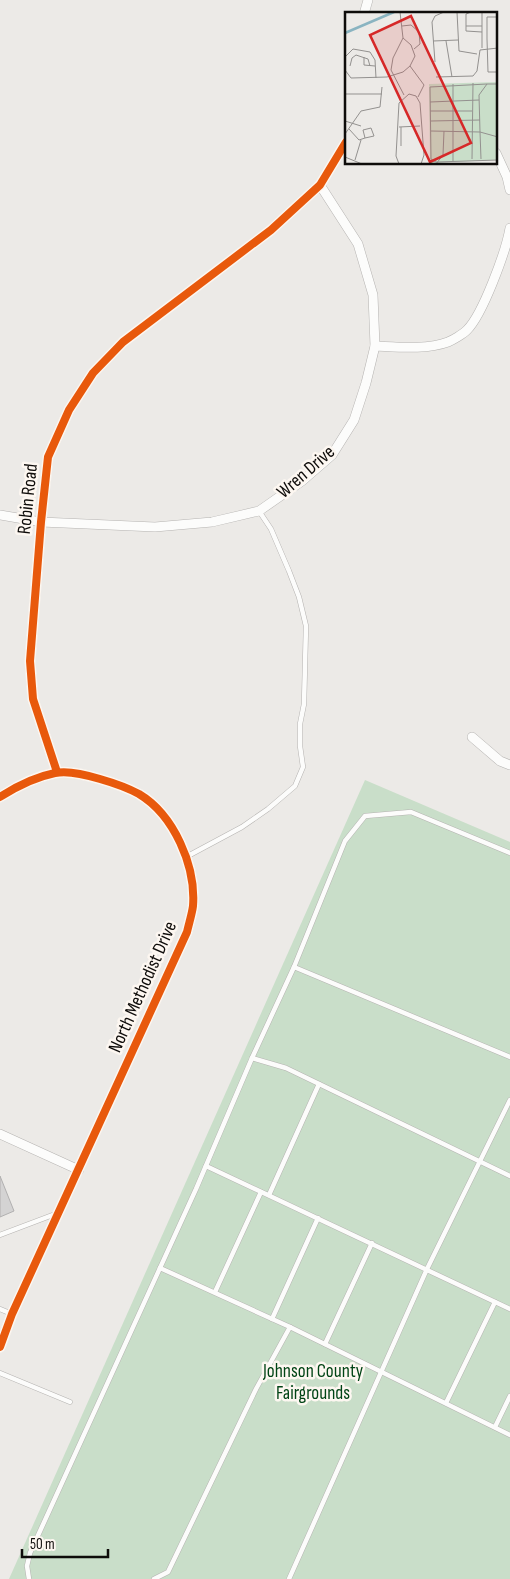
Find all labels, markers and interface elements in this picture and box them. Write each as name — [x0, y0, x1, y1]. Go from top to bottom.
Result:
inset map — [345, 12, 498, 165]
street label: Wren Drive — [272, 441, 340, 503]
street label: Robin Road — [13, 463, 43, 535]
street label: North Methodist Drive — [104, 918, 182, 1056]
park label: Johnson County Fairgrounds — [262, 1360, 364, 1405]
scale bar — [22, 1526, 109, 1558]
text: 50 m — [30, 1535, 55, 1554]

